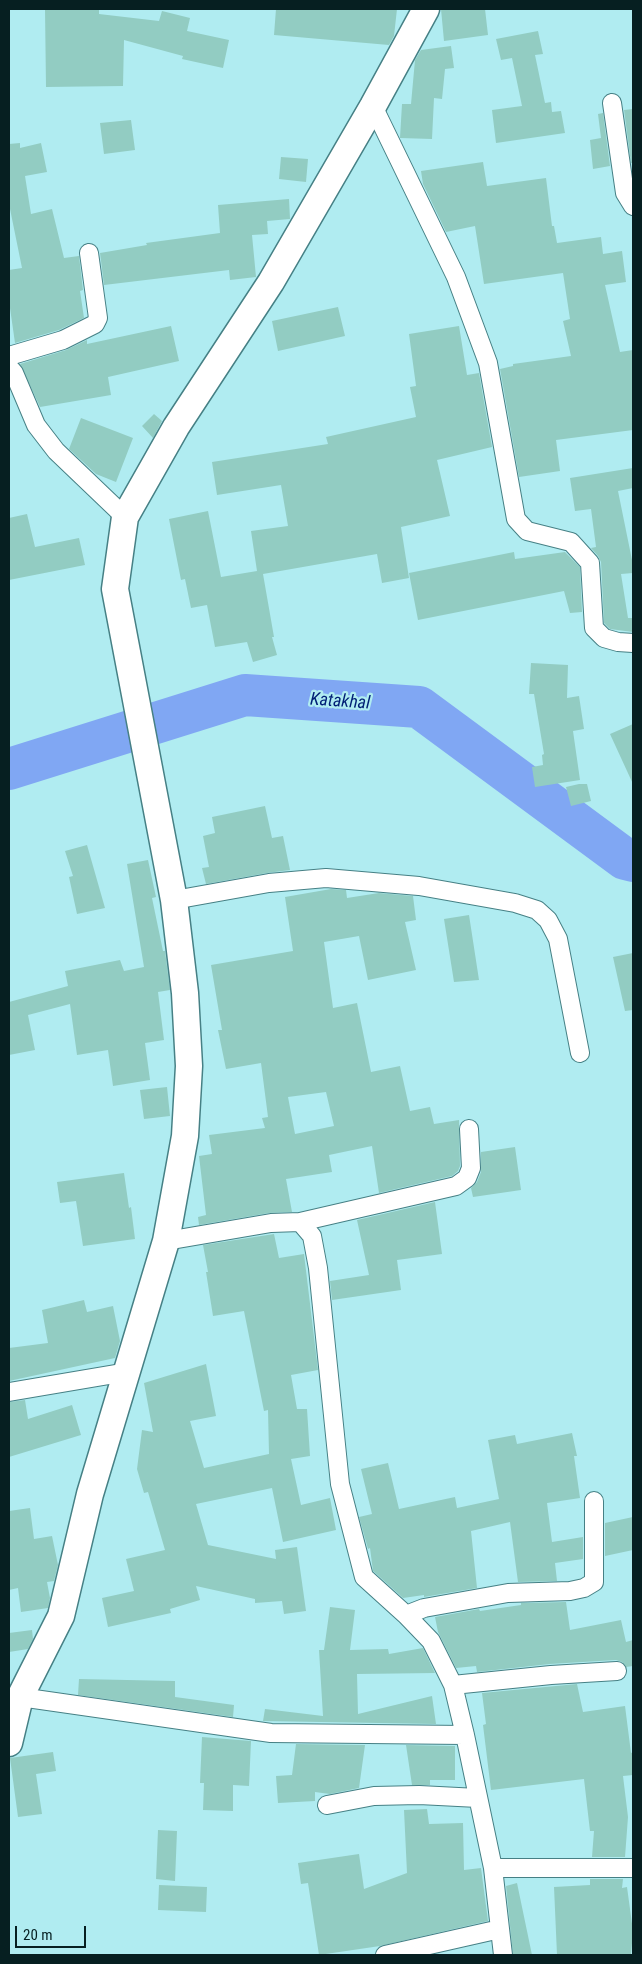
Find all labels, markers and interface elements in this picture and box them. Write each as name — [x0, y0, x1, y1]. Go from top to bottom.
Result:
water label: Katakhal — [309, 689, 371, 715]
scale bar — [18, 1916, 89, 1948]
text: 20 m — [23, 1926, 53, 1944]

